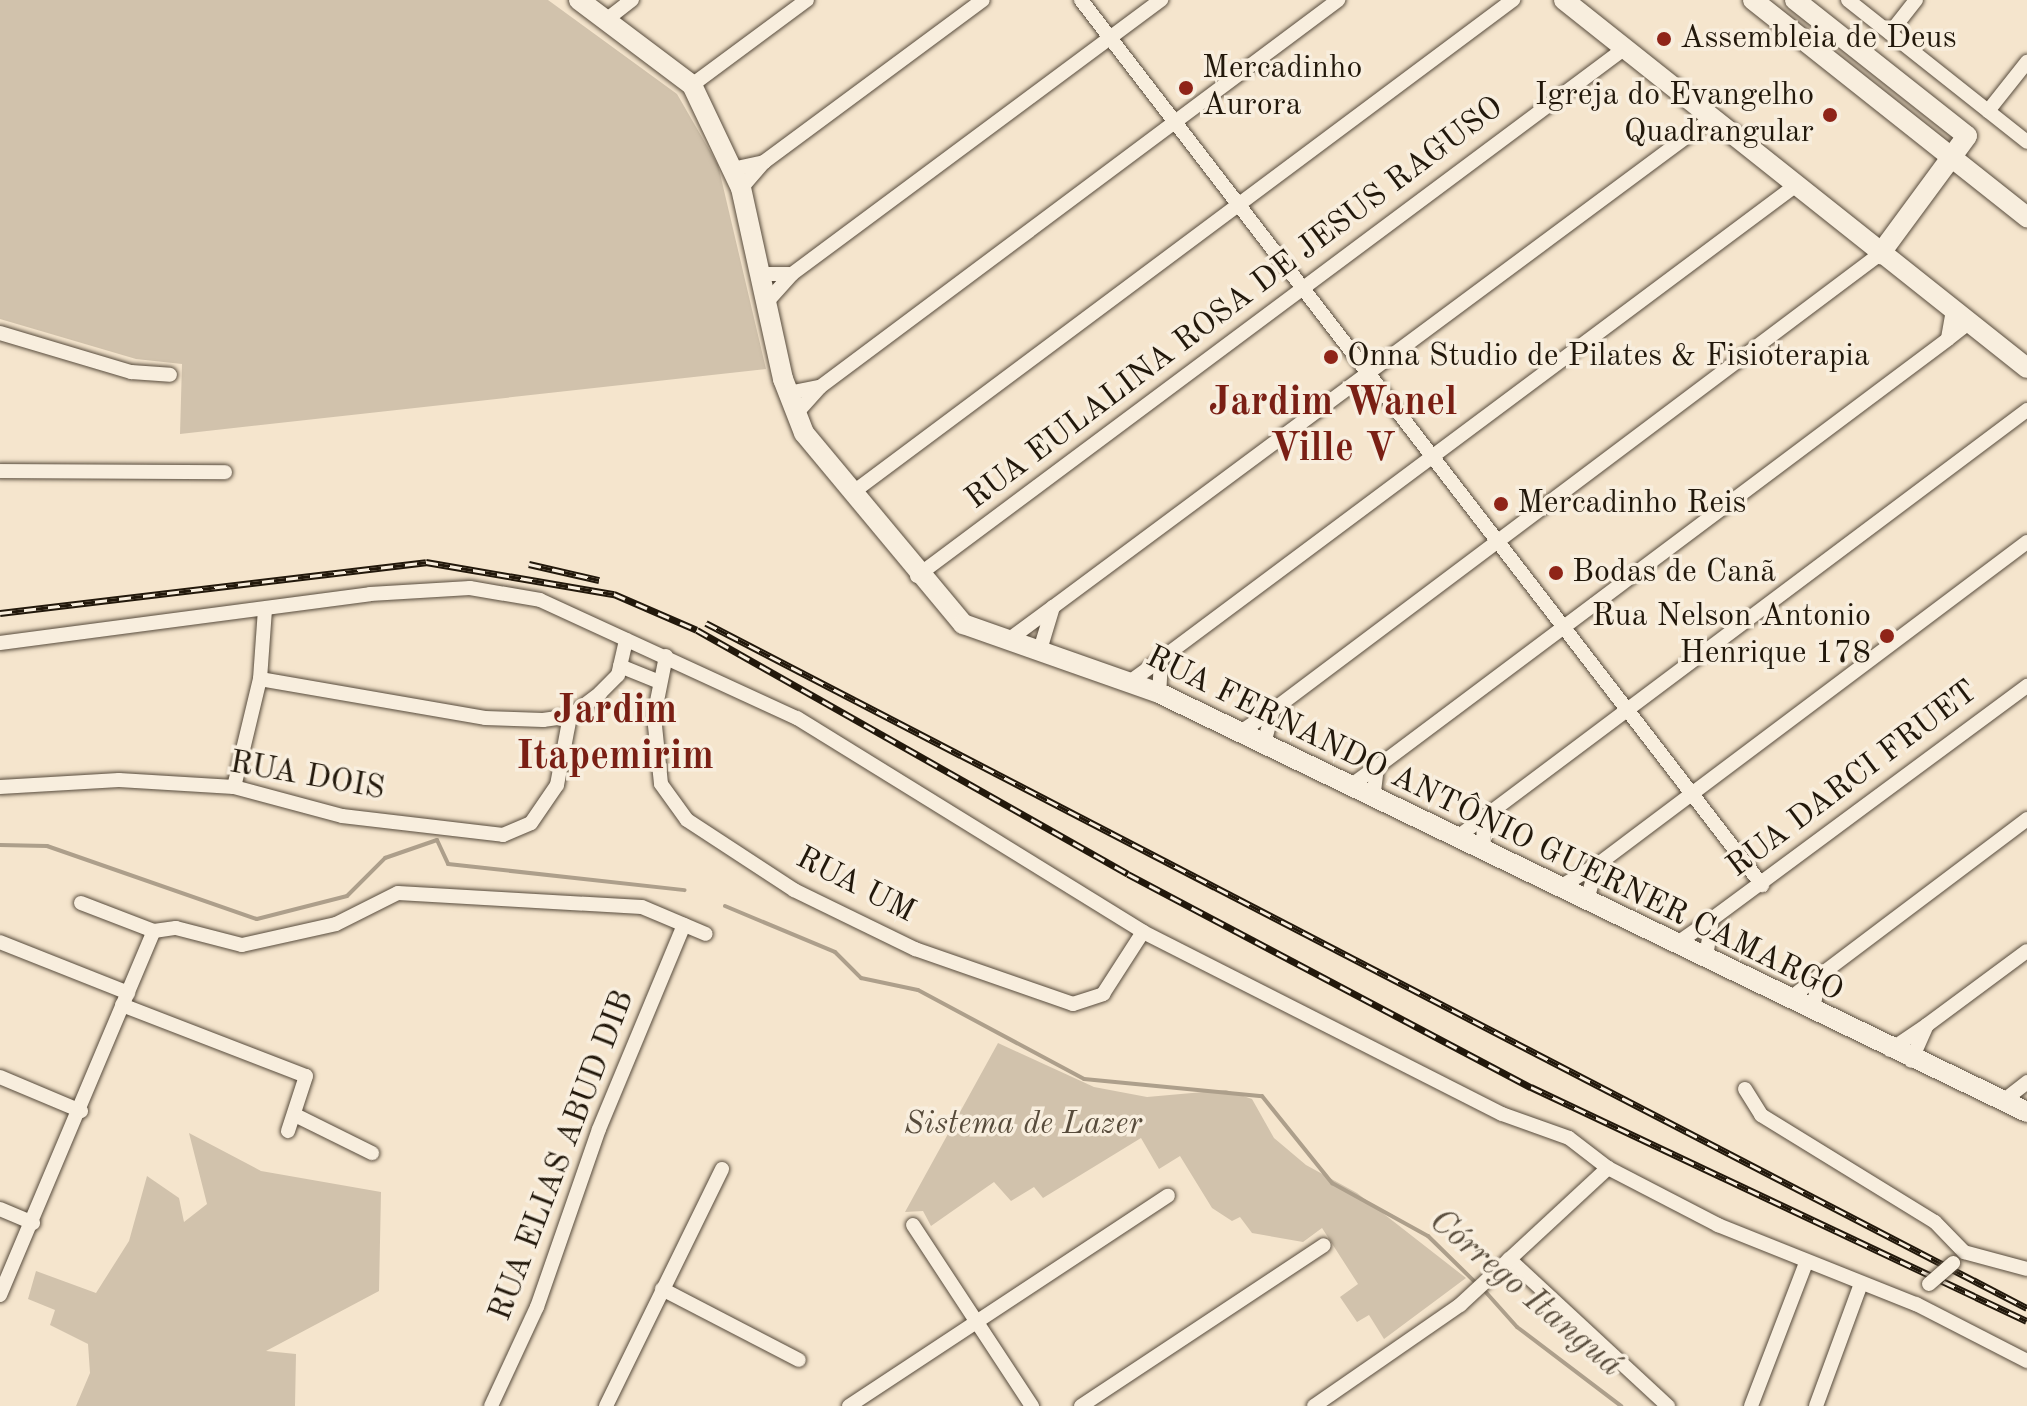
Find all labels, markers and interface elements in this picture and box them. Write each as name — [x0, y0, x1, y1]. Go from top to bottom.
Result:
place label: Assembleia de Deus — [1680, 20, 1957, 58]
marker: Assembleia de Deus — [1655, 30, 1673, 48]
place label: Mercadinho Aurora — [1202, 51, 1362, 126]
place label: Igreja do Evangelho Quadrangular — [1535, 78, 1814, 153]
marker: Mercadinho Aurora — [1177, 79, 1195, 97]
street label: RUA EULALINA ROSA DE JESUS RAGUSO — [959, 89, 1511, 519]
marker: Igreja do Evangelho Quadrangular — [1821, 106, 1839, 124]
place label: Onna Studio de Pilates & Fisioterapia — [1347, 338, 1870, 376]
marker: Onna Studio de Pilates & Fisioterapia — [1322, 348, 1340, 366]
district label: Jardim Wanel Ville V — [1209, 380, 1457, 474]
place label: Mercadinho Reis — [1517, 485, 1746, 523]
marker: Mercadinho Reis — [1492, 495, 1510, 513]
place label: Bodas de Canã — [1572, 554, 1776, 592]
marker: Bodas de Canã — [1547, 564, 1565, 582]
place label: Rua Nelson Antonio Henrique 178 — [1592, 599, 1871, 674]
marker: Rua Nelson Antonio Henrique 178 — [1878, 627, 1896, 645]
street label: RUA FERNANDO ANTÔNIO GUERNER CAMARGO — [1139, 639, 1849, 1011]
street label: RUA DARCI FRUET — [1720, 673, 1986, 887]
district label: Jardim Itapemirim — [516, 688, 714, 782]
street label: RUA DOIS — [226, 744, 388, 810]
street label: RUA UM — [789, 840, 921, 932]
street label: RUA ELIAS ABUD DIB — [482, 985, 644, 1327]
park label: Sistema de Lazer — [904, 1106, 1142, 1144]
water label: Córrego Itanguá — [1420, 1201, 1630, 1387]

